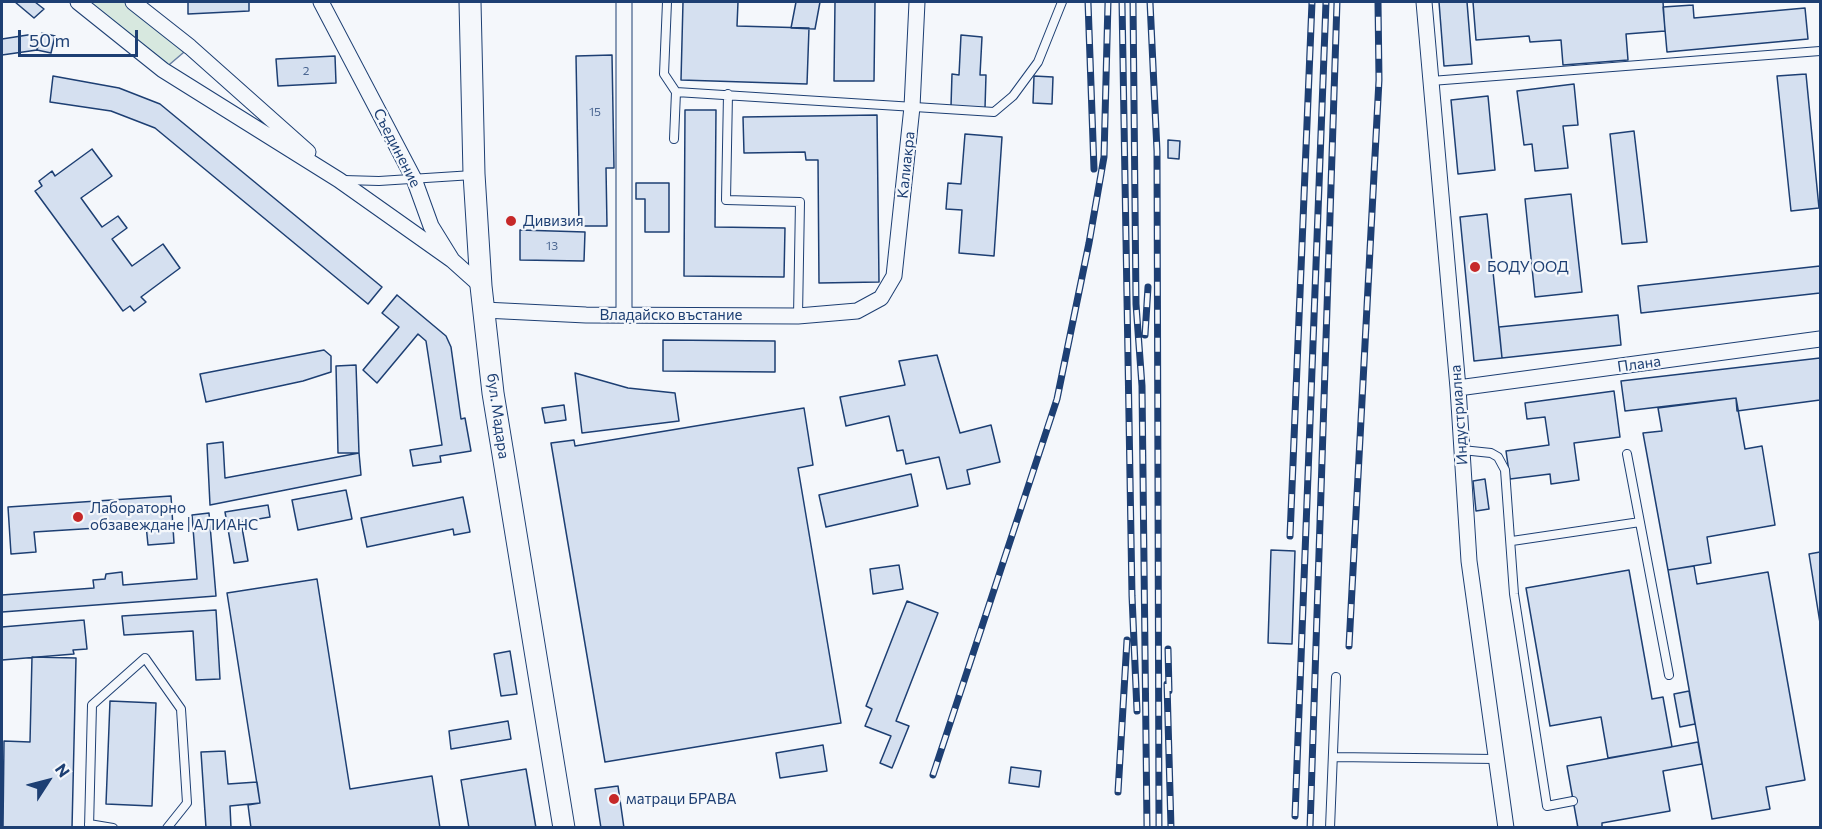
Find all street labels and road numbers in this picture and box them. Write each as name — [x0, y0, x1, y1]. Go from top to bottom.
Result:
street label: Съединение — [369, 106, 425, 190]
street label: Калиакра — [894, 131, 918, 199]
street label: Владайско въстание — [600, 306, 742, 324]
street label: Плана — [1616, 352, 1662, 376]
street label: Индустриална — [1447, 364, 1471, 466]
street label: бул. Мадара — [483, 372, 513, 460]

